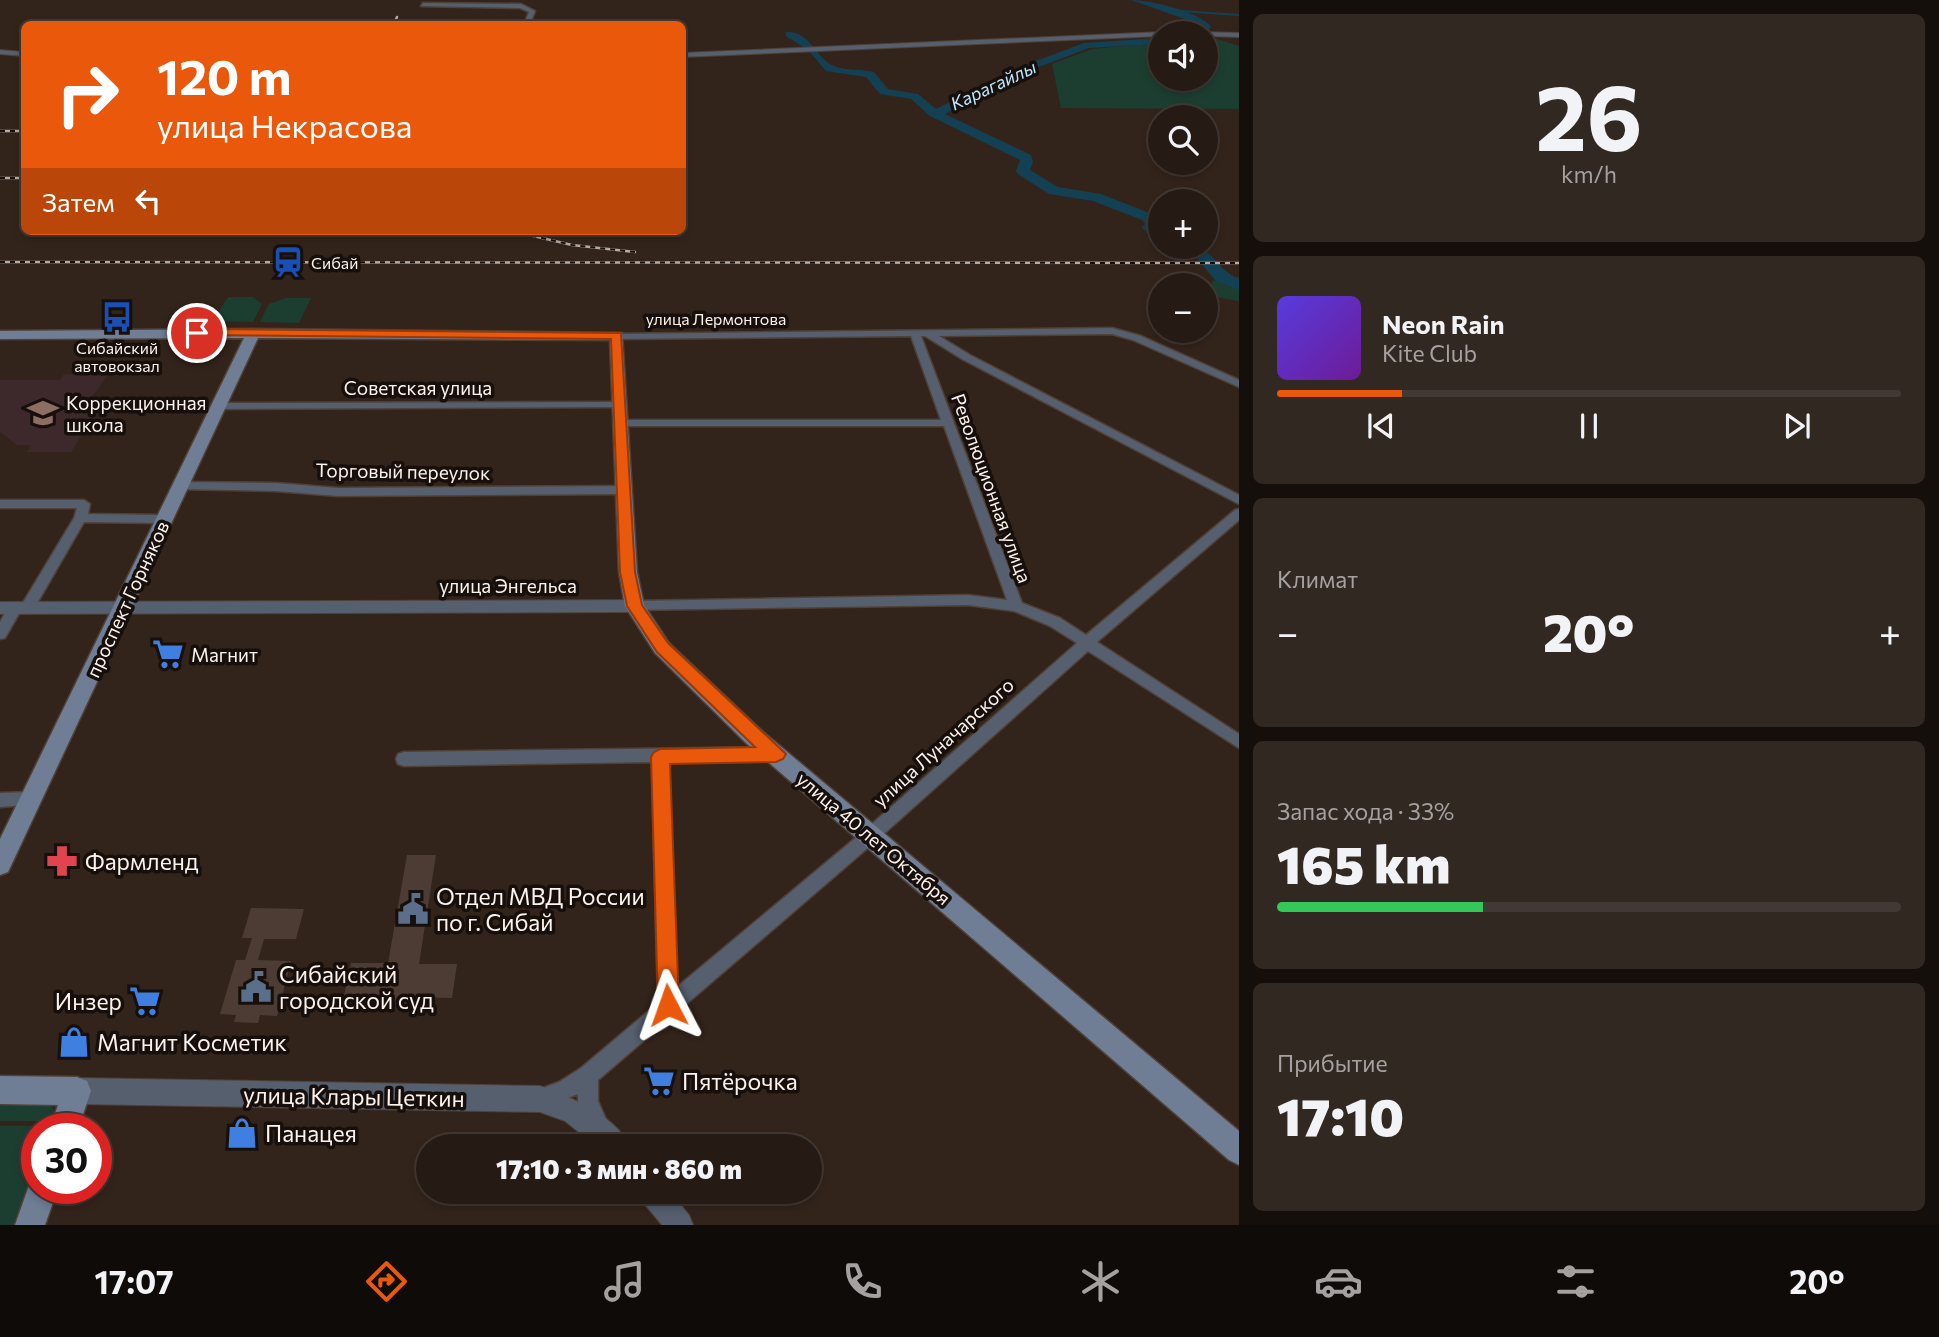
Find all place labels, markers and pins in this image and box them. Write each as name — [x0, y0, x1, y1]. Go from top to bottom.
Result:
station icon: Сибай — [271, 245, 305, 279]
place label: Сибай — [311, 253, 358, 272]
bus stop icon: Сибайский автовокзал — [100, 300, 134, 334]
pin — [167, 303, 227, 363]
place label: Сибайский автовокзал — [74, 338, 160, 375]
place label: Коррекционная школа — [66, 391, 207, 436]
school or university icon: Коррекционная школа — [26, 396, 60, 430]
supermarket icon: Магнит — [151, 637, 185, 671]
place label: Магнит — [191, 643, 258, 666]
pharmacy icon: Фармленд — [45, 844, 79, 878]
place label: Фармленд — [85, 847, 199, 875]
place label: Отдел МВД России по г. Сибай — [436, 882, 645, 936]
public building icon: Отдел МВД России по г. Сибай — [396, 892, 430, 926]
place label: Сибайский городской суд — [279, 960, 434, 1014]
public building icon: Сибайский городской суд — [239, 970, 273, 1004]
supermarket icon: Инзер — [128, 984, 162, 1018]
place label: Инзер — [55, 987, 122, 1015]
shop icon: Магнит Косметик — [57, 1025, 91, 1059]
place label: Магнит Косметик — [97, 1028, 287, 1056]
supermarket icon: Пятёрочка — [642, 1064, 676, 1098]
place label: Пятёрочка — [682, 1067, 798, 1095]
shop icon: Панацея — [225, 1116, 259, 1150]
place label: Панацея — [265, 1119, 357, 1147]

